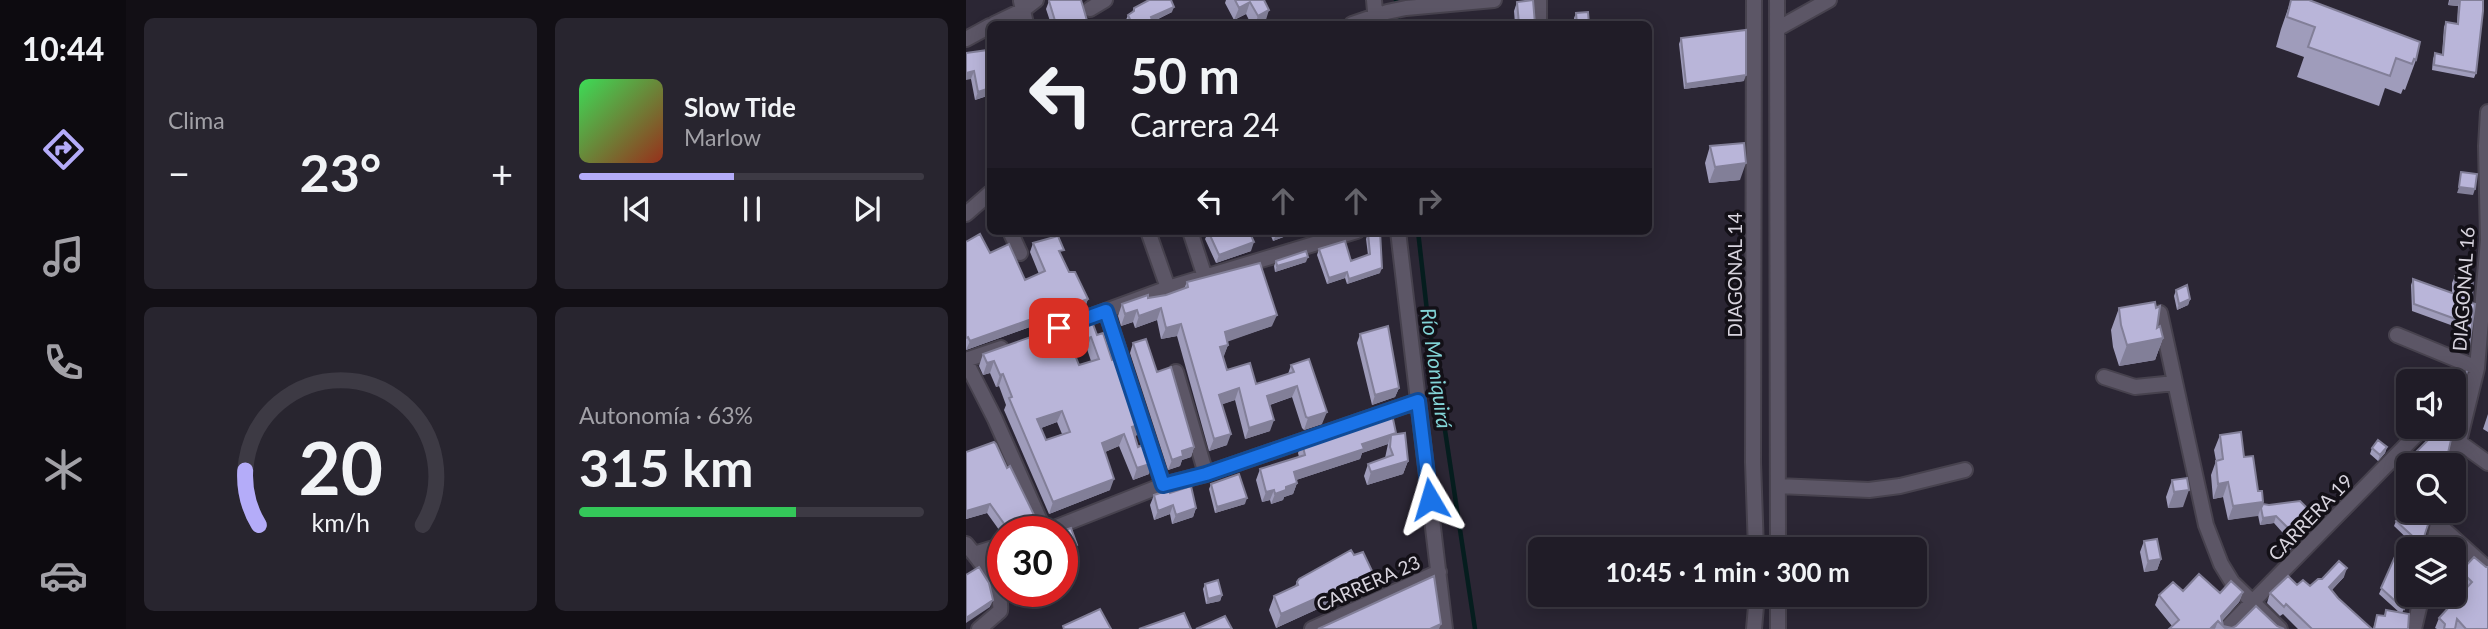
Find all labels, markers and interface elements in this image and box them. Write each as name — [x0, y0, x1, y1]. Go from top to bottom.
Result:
text: 10:44 — [22, 29, 104, 68]
text: 50 m — [1130, 46, 1240, 104]
icon: left — [1015, 49, 1106, 140]
text: Slow Tide — [684, 91, 796, 123]
text: Carrera 24 — [1130, 105, 1279, 144]
text: Clima — [168, 106, 225, 134]
text: Marlow — [684, 123, 761, 151]
icon: directions — [39, 125, 88, 174]
text: 23° — [300, 141, 381, 203]
text: − — [168, 150, 190, 196]
text: + — [491, 150, 513, 196]
icon: left — [1191, 182, 1229, 220]
icon: ahead — [1264, 182, 1302, 220]
icon: ahead — [1337, 182, 1375, 220]
icon: right — [1410, 182, 1448, 220]
icon: previous — [618, 190, 656, 228]
icon: pause — [733, 190, 771, 228]
icon: next — [848, 190, 886, 228]
street label: DIAGONAL 14 — [1723, 213, 1746, 337]
street label: DIAGONAL 16 — [2447, 226, 2479, 352]
icon: music — [39, 232, 88, 281]
pin — [1029, 298, 1089, 358]
water label: Río Moniquirá — [1416, 306, 1458, 430]
icon: arrive — [1040, 309, 1078, 347]
icon: phone — [39, 338, 88, 387]
map controls — [2396, 369, 2466, 607]
button: sound — [2396, 369, 2466, 439]
text: Autonomía · 63% — [579, 401, 753, 429]
text: 20 — [298, 423, 383, 511]
text: 315 km — [579, 436, 753, 498]
icon: climate — [39, 445, 88, 494]
button: search — [2396, 453, 2466, 523]
position arrow — [1393, 462, 1467, 536]
street label: CARRERA 19 — [2263, 469, 2357, 565]
text: km/h — [311, 507, 370, 537]
speed limit sign: 30 — [987, 516, 1078, 607]
button: layers — [2396, 537, 2466, 607]
street label: CARRERA 23 — [1312, 550, 1424, 616]
icon: car — [39, 551, 88, 600]
text: 10:45 · 1 min · 300 m — [1605, 556, 1850, 588]

